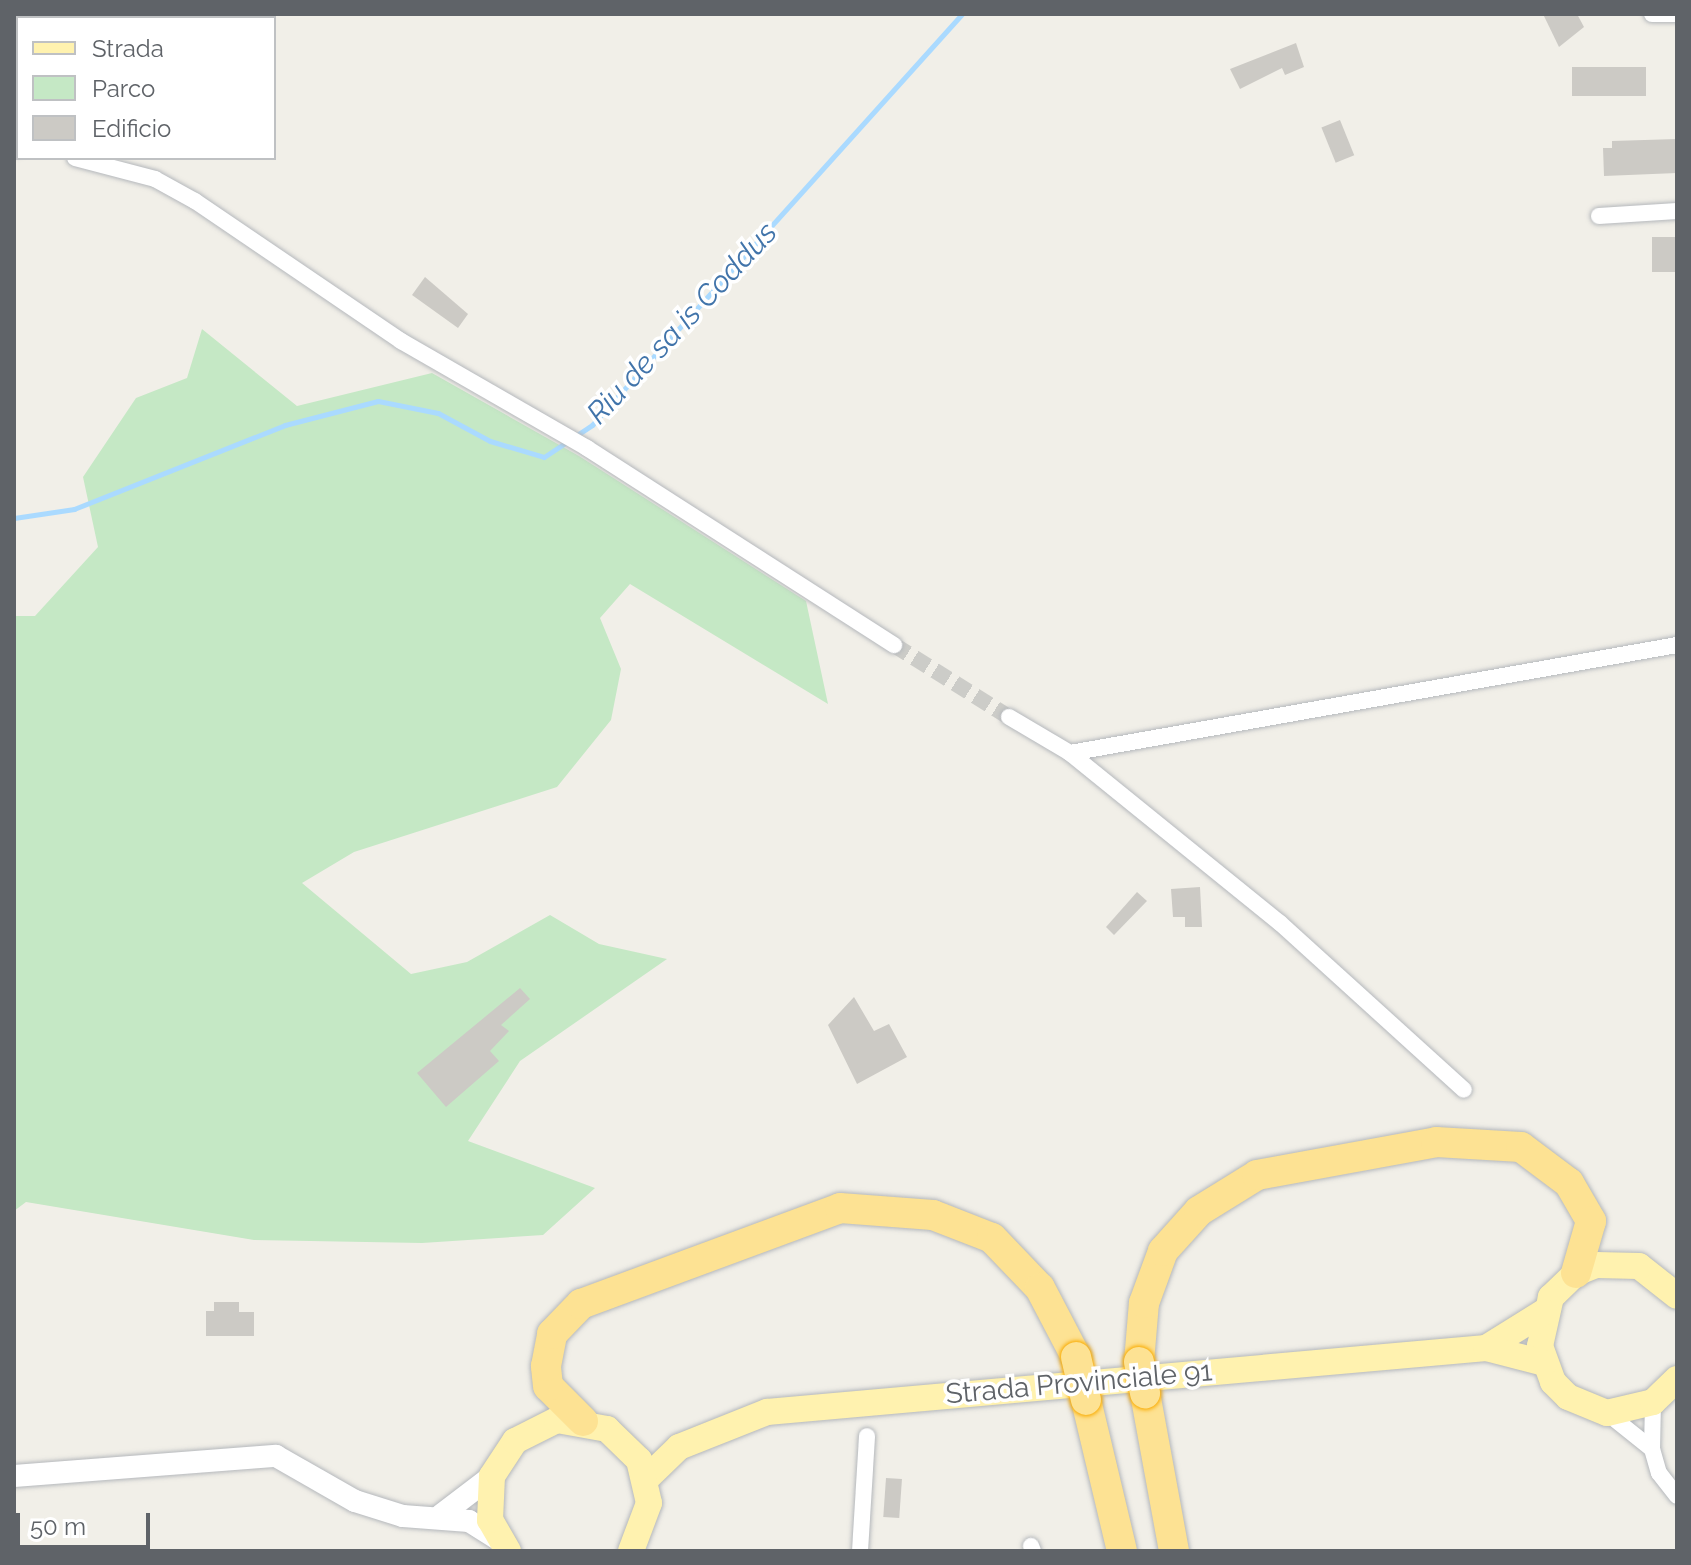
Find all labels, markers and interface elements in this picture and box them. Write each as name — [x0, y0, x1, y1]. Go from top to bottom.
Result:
legend — [16, 16, 276, 160]
text: Strada — [92, 34, 164, 63]
text: Parco — [92, 74, 155, 103]
text: Edificio — [92, 114, 171, 143]
water label: Riu de sa is Coddus — [579, 215, 785, 431]
street label: Strada Provinciale 91 — [944, 1355, 1214, 1411]
scale bar — [20, 1497, 154, 1547]
text: 50 m — [30, 1512, 86, 1541]

